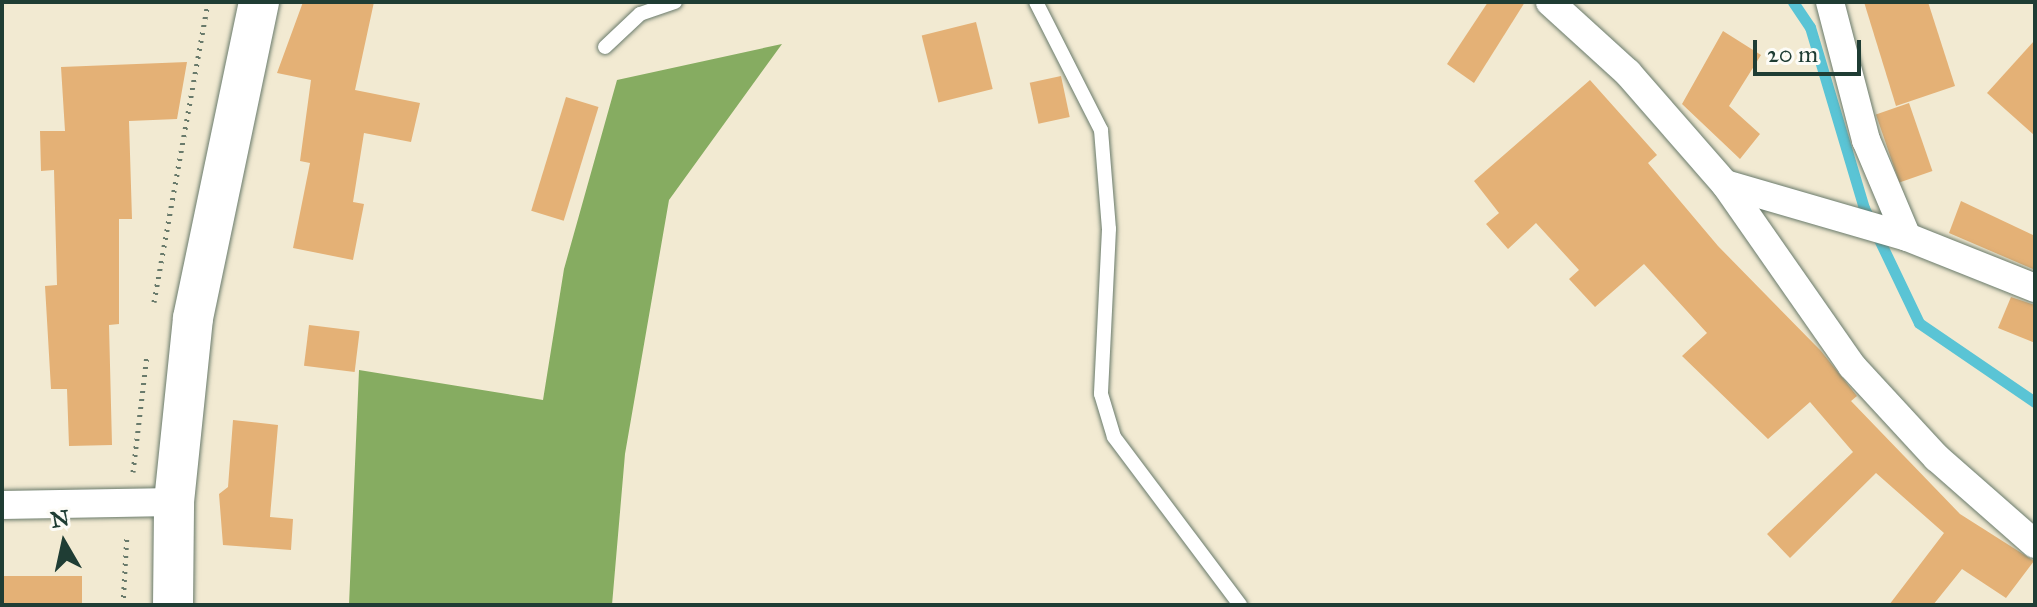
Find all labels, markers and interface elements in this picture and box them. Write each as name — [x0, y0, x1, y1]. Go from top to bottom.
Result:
scale bar — [1757, 24, 1865, 74]
text: 20 m — [1767, 39, 1818, 69]
north arrow — [24, 503, 104, 583]
text: N — [49, 504, 71, 534]

